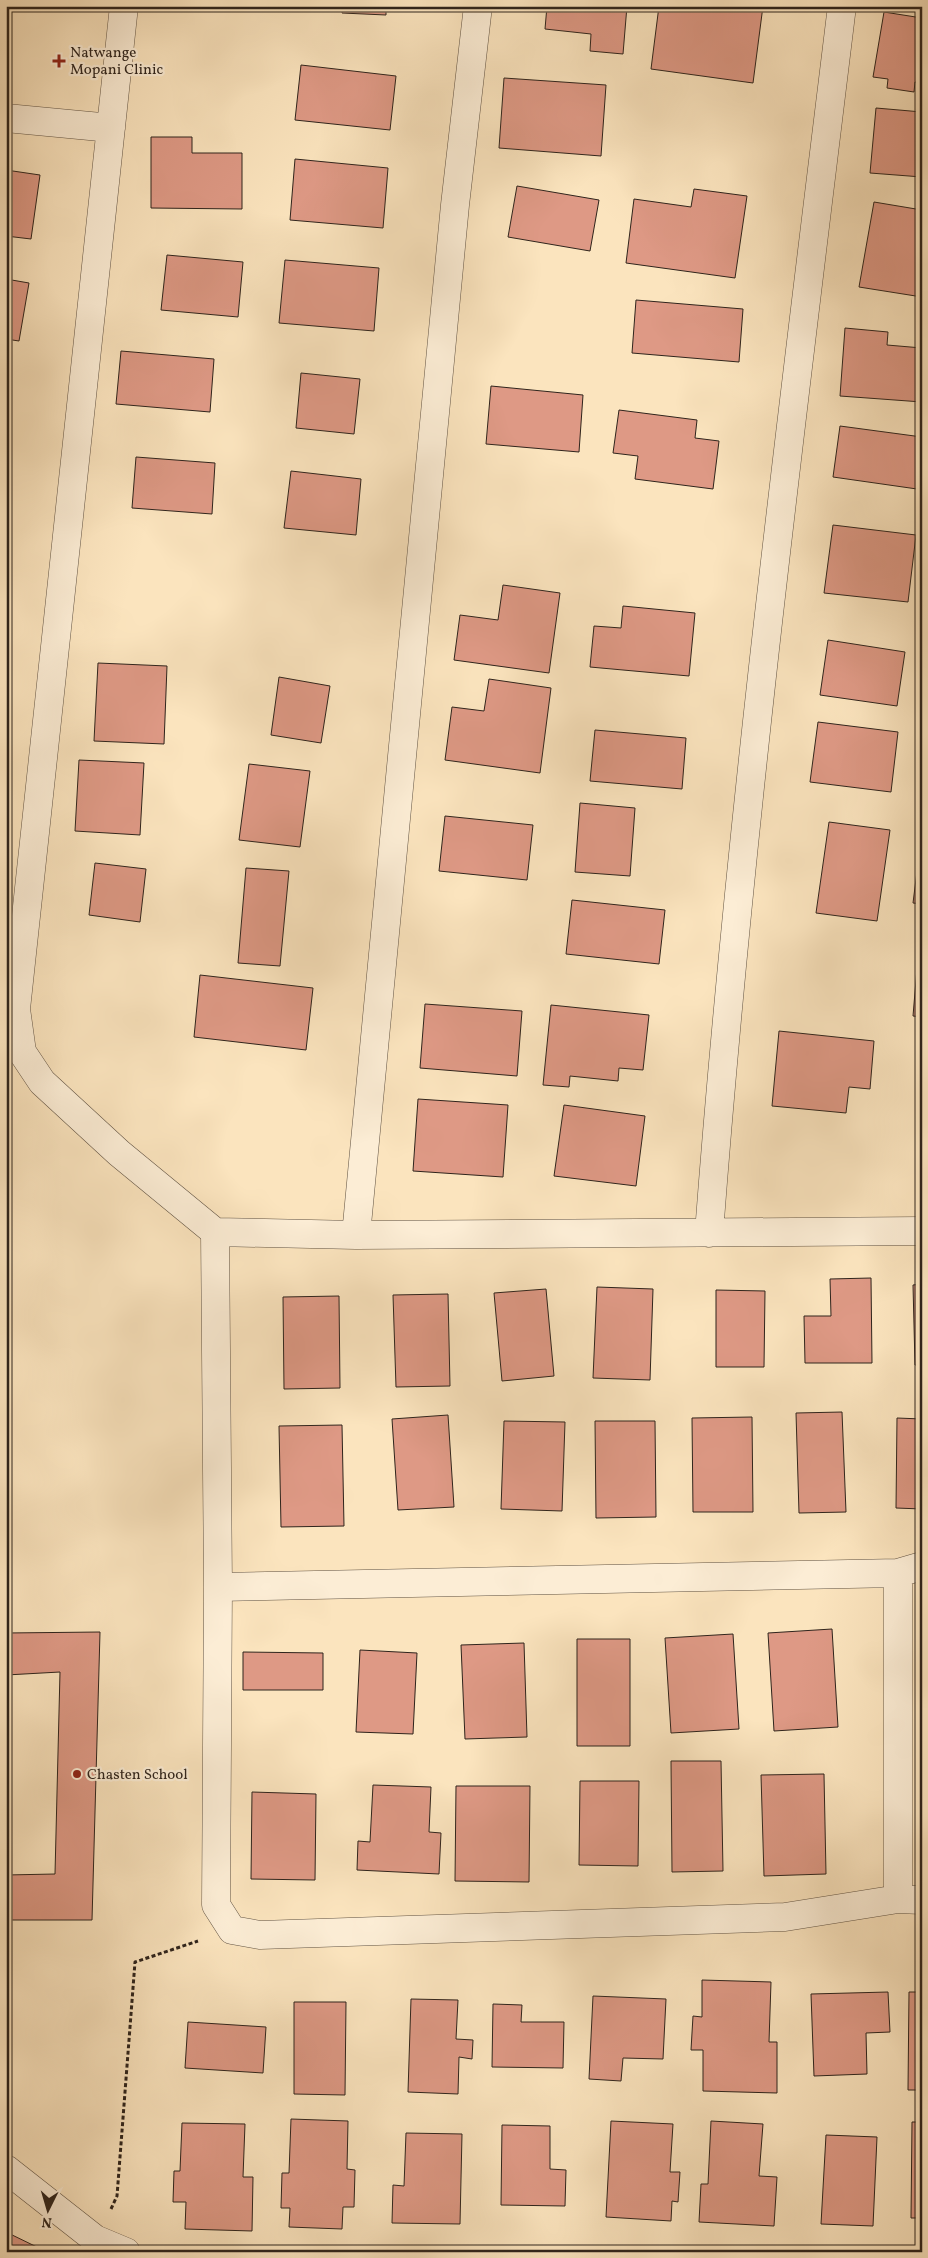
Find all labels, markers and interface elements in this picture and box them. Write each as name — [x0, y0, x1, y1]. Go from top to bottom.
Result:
place label: Natwange Mopani Clinic — [70, 43, 163, 81]
marker: Natwange Mopani Clinic — [52, 54, 66, 68]
place label: Chasten School — [87, 1765, 188, 1786]
marker: Chasten School — [71, 1768, 83, 1780]
north arrow — [22, 2186, 72, 2236]
text: N — [41, 2212, 53, 2231]

